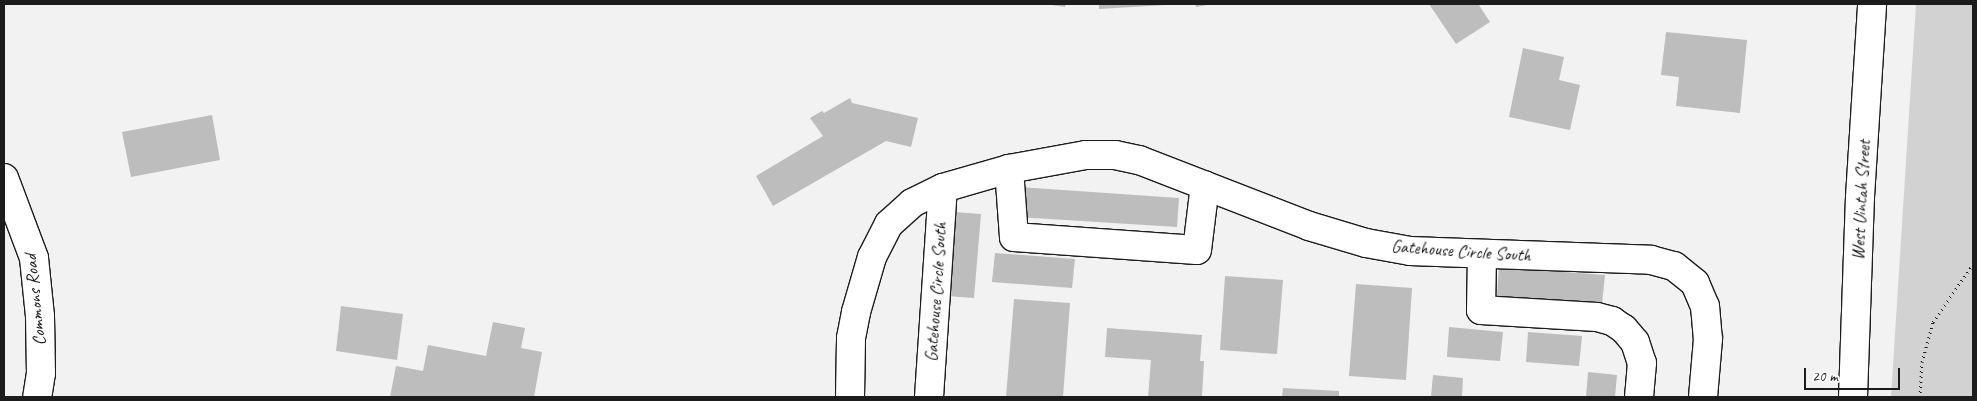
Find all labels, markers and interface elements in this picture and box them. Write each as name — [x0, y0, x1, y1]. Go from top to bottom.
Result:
street label: West Uintah Street — [1847, 139, 1875, 261]
street label: Gatehouse Circle South — [920, 222, 952, 362]
street label: Gatehouse Circle South — [1391, 235, 1531, 267]
street label: Commons Road — [20, 254, 50, 346]
scale bar — [1807, 358, 1903, 390]
text: 20 m — [1812, 367, 1838, 386]

